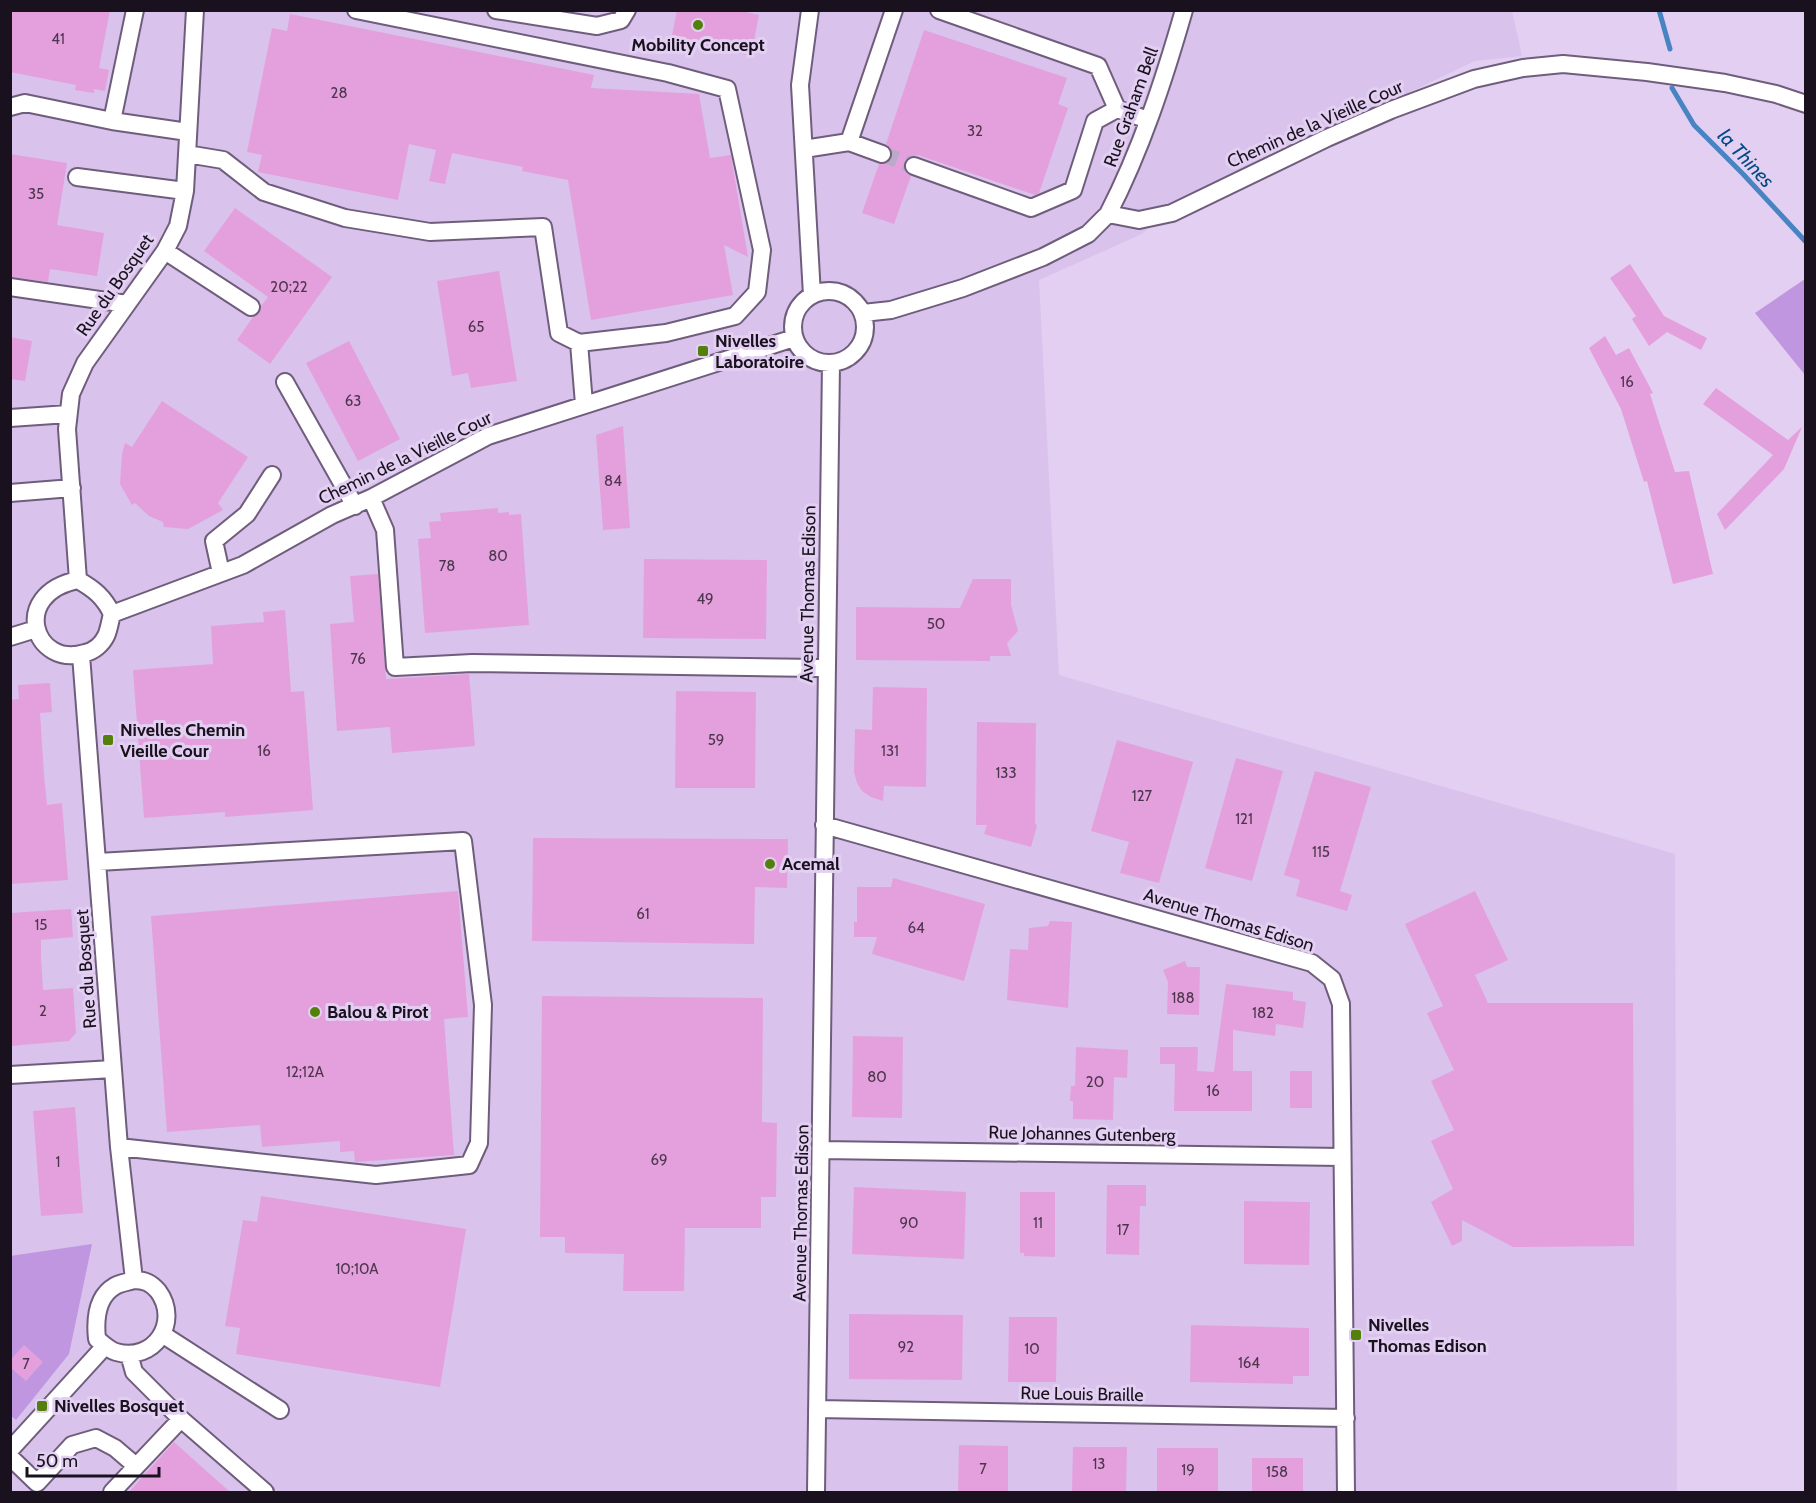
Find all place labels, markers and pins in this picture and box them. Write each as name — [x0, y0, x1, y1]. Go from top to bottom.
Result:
marker: Mobility Concept — [691, 18, 705, 32]
place label: Mobility Concept — [631, 34, 765, 56]
place label: Nivelles Laboratoire — [715, 330, 804, 373]
marker: Nivelles Laboratoire — [696, 344, 710, 358]
place label: Nivelles Chemin Vieille Cour — [120, 719, 245, 762]
marker: Nivelles Chemin Vieille Cour — [101, 733, 115, 747]
place label: Acemal — [782, 853, 840, 875]
marker: Acemal — [763, 857, 777, 871]
place label: Balou & Pirot — [327, 1001, 429, 1023]
marker: Balou & Pirot — [308, 1005, 322, 1019]
place label: Nivelles Thomas Edison — [1368, 1314, 1487, 1357]
marker: Nivelles Thomas Edison — [1349, 1328, 1363, 1342]
place label: Nivelles Bosquet — [54, 1395, 184, 1417]
marker: Nivelles Bosquet — [35, 1399, 49, 1413]

